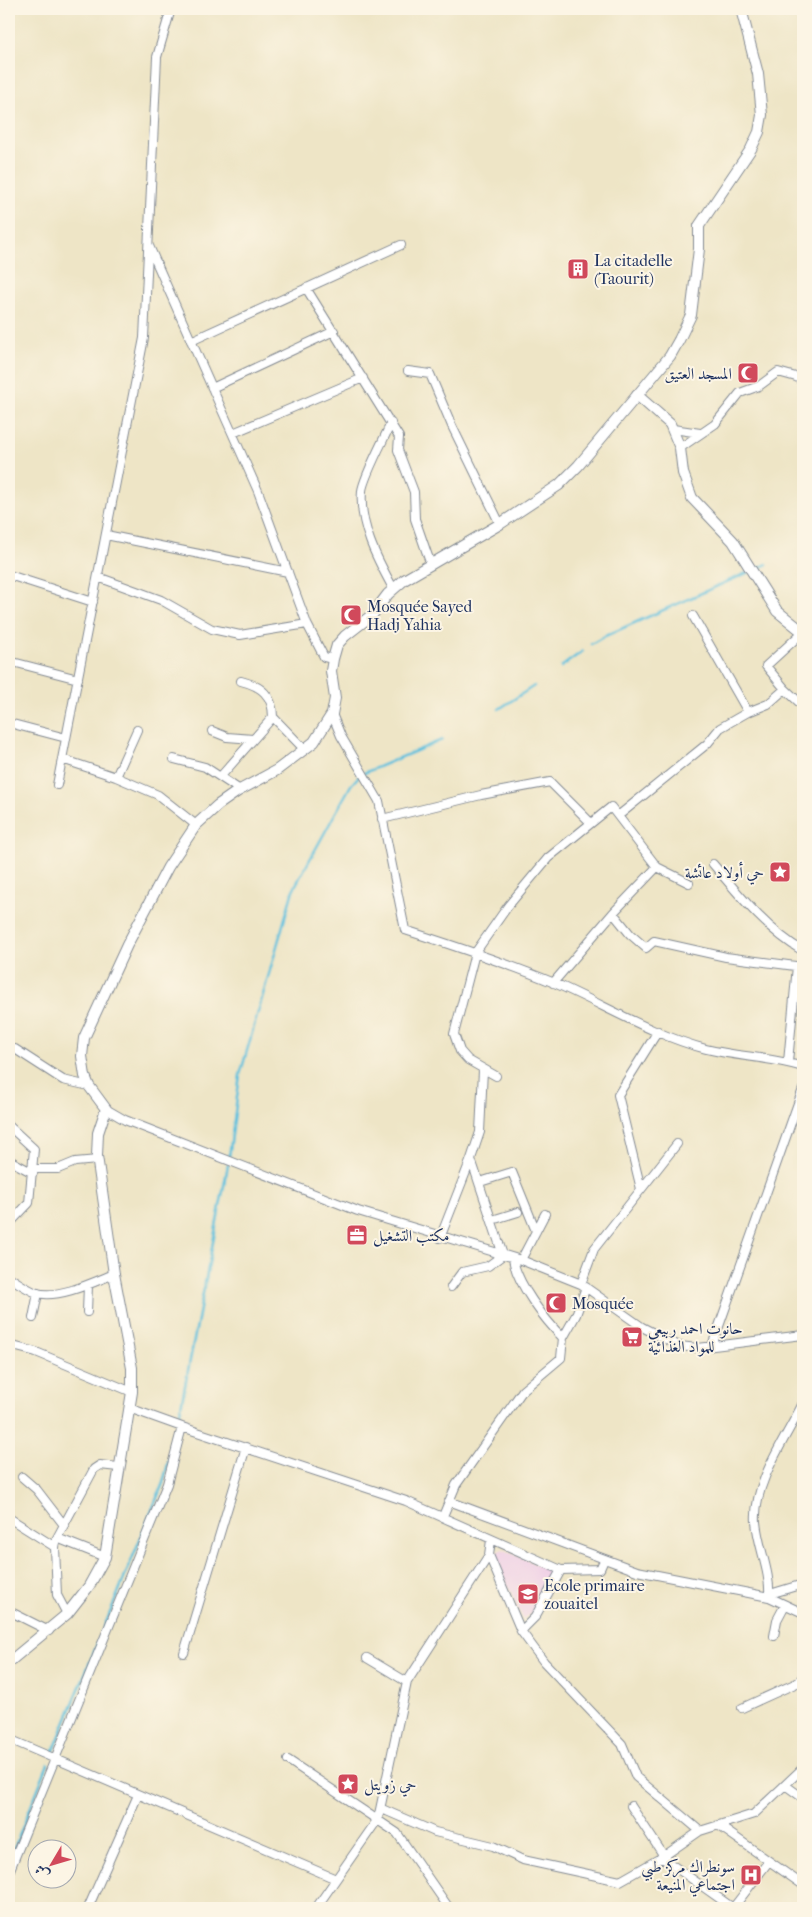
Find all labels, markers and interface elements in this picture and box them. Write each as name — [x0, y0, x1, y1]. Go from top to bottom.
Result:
place label: La citadelle (Taourit) — [594, 251, 673, 288]
building icon: La citadelle (Taourit) — [566, 257, 590, 281]
mosque icon: المسجد العتيق — [736, 361, 760, 385]
place label: المسجد العتيق — [665, 364, 732, 384]
place label: Mosquée Sayed Hadj Yahia — [367, 597, 472, 634]
mosque icon: Mosquée Sayed Hadj Yahia — [339, 603, 363, 627]
place icon: حي أولاد عائشة — [768, 860, 792, 884]
place label: حي أولاد عائشة — [685, 861, 764, 885]
office icon: مكتب التشغيل — [345, 1223, 369, 1247]
place label: مكتب التشغيل — [373, 1226, 449, 1247]
mosque icon: Mosquée — [544, 1291, 568, 1315]
place label: Mosquée — [572, 1294, 634, 1313]
place label: حانوت احمد ربيعي للمواد الغذائية — [648, 1319, 743, 1357]
supermarket icon: حانوت احمد ربيعي للمواد الغذائية — [620, 1325, 644, 1349]
place label: Ecole primaire zouaitel — [544, 1576, 645, 1613]
school or university icon: Ecole primaire zouaitel — [516, 1582, 540, 1606]
place icon: حي زويتل — [336, 1772, 360, 1796]
place label: حي زويتل — [364, 1775, 417, 1797]
north arrow — [28, 1840, 78, 1890]
place label: سونطراك مركز طبي اجتماعي المنيعة — [641, 1857, 735, 1897]
text: ش — [31, 1861, 53, 1882]
hospital icon: سونطراك مركز طبي اجتماعي المنيعة — [739, 1863, 763, 1887]

